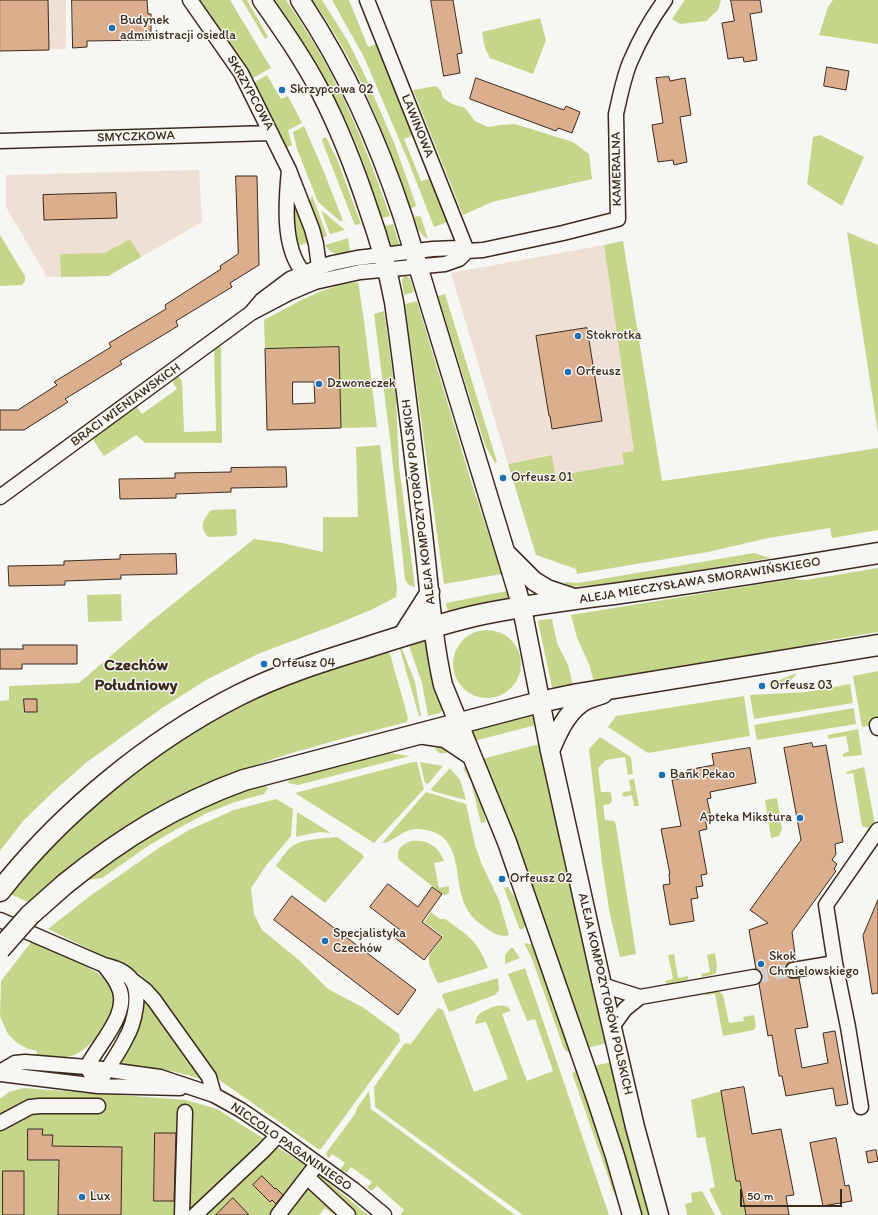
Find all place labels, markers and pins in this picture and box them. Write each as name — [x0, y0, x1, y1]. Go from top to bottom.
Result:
place label: Budynek administracji osiedla — [120, 13, 236, 44]
marker: Budynek administracji osiedla — [107, 23, 117, 33]
place label: Skrzypcowa 02 — [290, 82, 373, 98]
marker: Skrzypcowa 02 — [277, 85, 287, 95]
place label: Stokrotka — [586, 328, 642, 344]
marker: Stokrotka — [573, 331, 583, 341]
place label: Orfeusz — [576, 364, 621, 380]
marker: Orfeusz — [563, 367, 573, 377]
place label: Dzwoneczek — [327, 376, 396, 392]
marker: Dzwoneczek — [314, 379, 324, 389]
place label: Orfeusz 01 — [511, 470, 573, 486]
marker: Orfeusz 01 — [498, 473, 508, 483]
place label: Orfeusz 04 — [272, 656, 335, 672]
marker: Orfeusz 04 — [259, 659, 269, 669]
place label: Orfeusz 03 — [770, 678, 833, 694]
marker: Orfeusz 03 — [757, 681, 767, 691]
place label: Bank Pekao — [670, 767, 735, 783]
marker: Bank Pekao — [657, 770, 667, 780]
place label: Apteka Mikstura — [700, 810, 792, 826]
marker: Apteka Mikstura — [795, 813, 805, 823]
place label: Orfeusz 02 — [510, 871, 572, 887]
marker: Orfeusz 02 — [497, 874, 507, 884]
place label: Specjalistyka Czechów — [333, 926, 406, 957]
marker: Specjalistyka Czechów — [320, 936, 330, 946]
place label: Skok Chmielowskiego — [769, 949, 859, 980]
marker: Skok Chmielowskiego — [756, 959, 766, 969]
place label: Lux — [90, 1189, 110, 1205]
marker: Lux — [77, 1192, 87, 1202]

